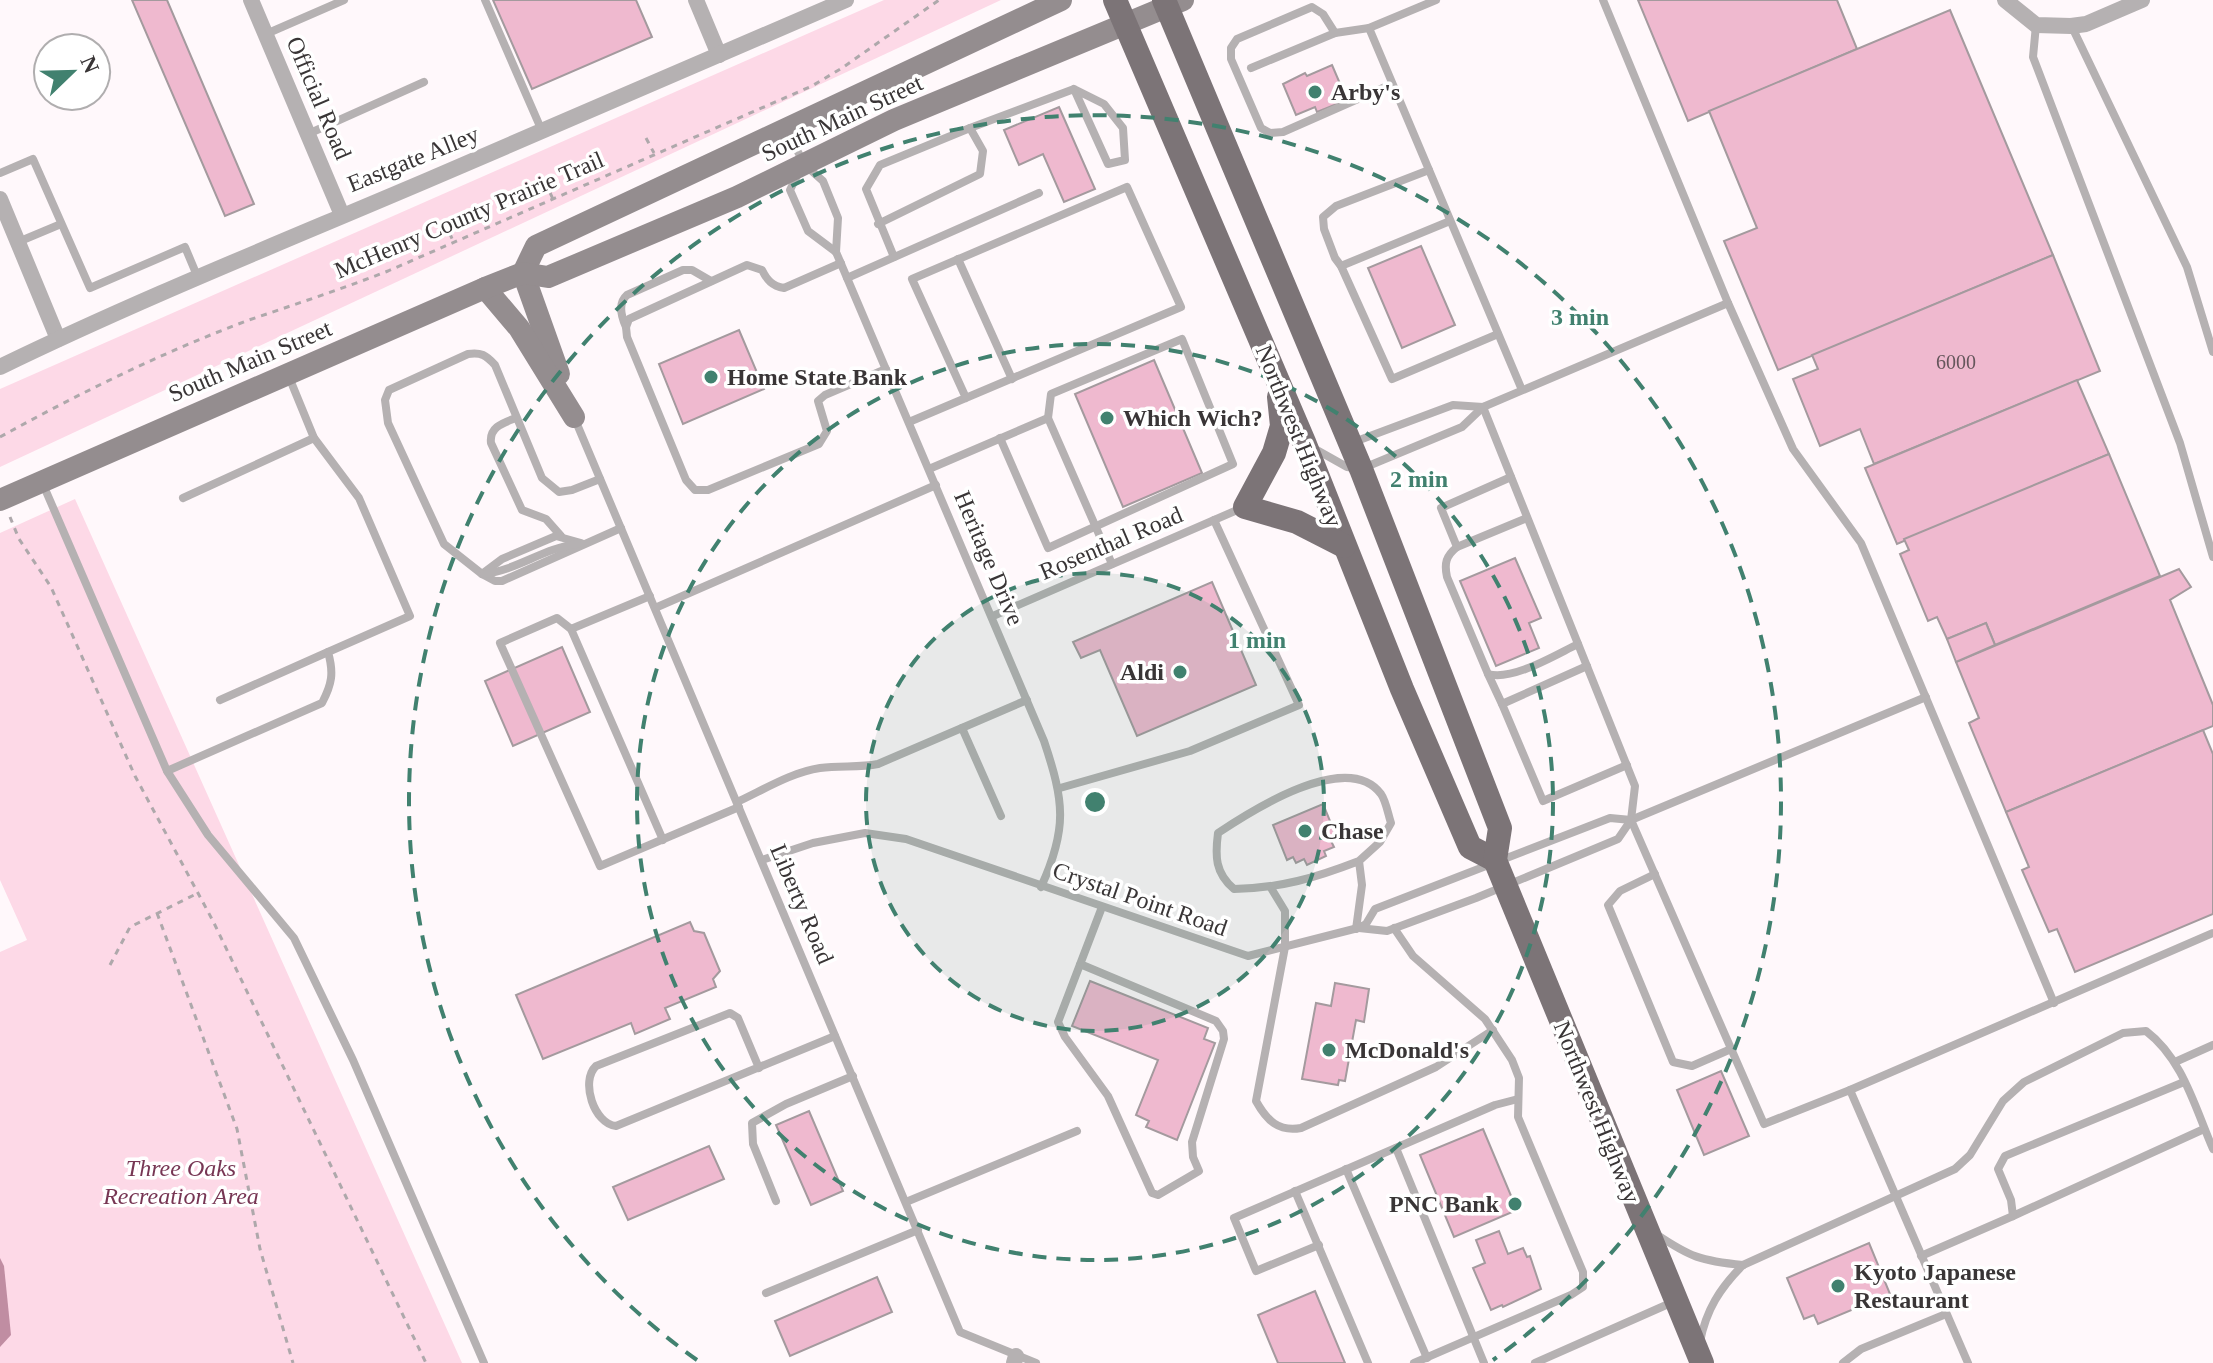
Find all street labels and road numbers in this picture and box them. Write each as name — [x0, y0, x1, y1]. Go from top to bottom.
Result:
street label: Official Road — [281, 33, 357, 163]
street label: South Main Street — [757, 69, 927, 167]
street label: Eastgate Alley — [344, 121, 482, 197]
street label: McHenry County Prairie Trail — [330, 146, 608, 284]
street label: South Main Street — [165, 315, 336, 407]
street label: Northwest Highway — [1251, 341, 1347, 531]
street label: Heritage Drive — [949, 487, 1029, 629]
street label: Rosenthal Road — [1036, 501, 1186, 585]
street label: Liberty Road — [765, 840, 839, 968]
street label: Crystal Point Road — [1049, 857, 1231, 941]
street label: Northwest Highway — [1549, 1017, 1645, 1207]

